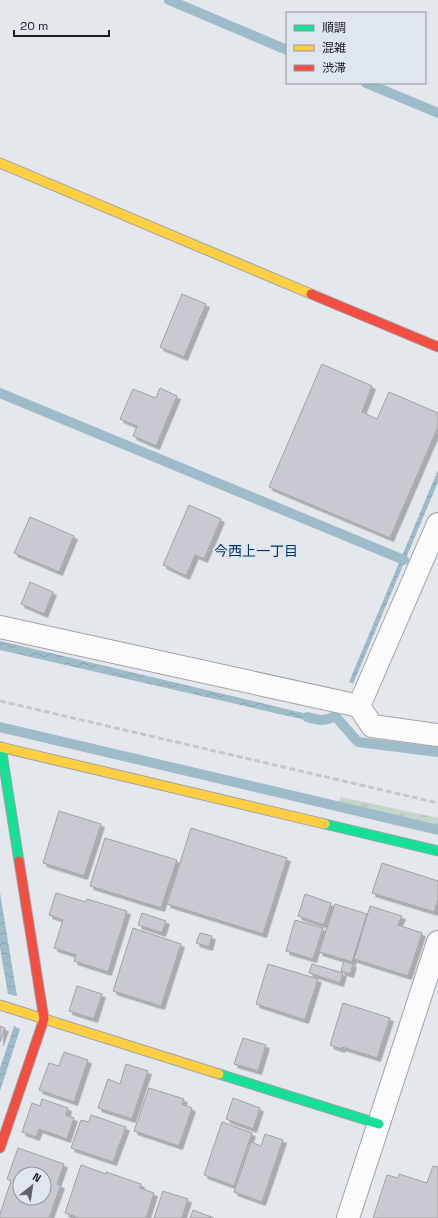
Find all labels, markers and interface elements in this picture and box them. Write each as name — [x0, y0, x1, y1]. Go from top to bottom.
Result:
scale bar — [14, 12, 109, 38]
legend — [286, 12, 426, 84]
text: 20 m — [20, 18, 48, 34]
text: 順調 — [322, 20, 346, 36]
text: 混雑 — [322, 40, 346, 56]
text: 渋滞 — [322, 60, 346, 76]
district label: 今西上一丁目 — [214, 542, 298, 560]
north arrow — [12, 1166, 52, 1206]
text: N — [30, 1169, 44, 1185]

